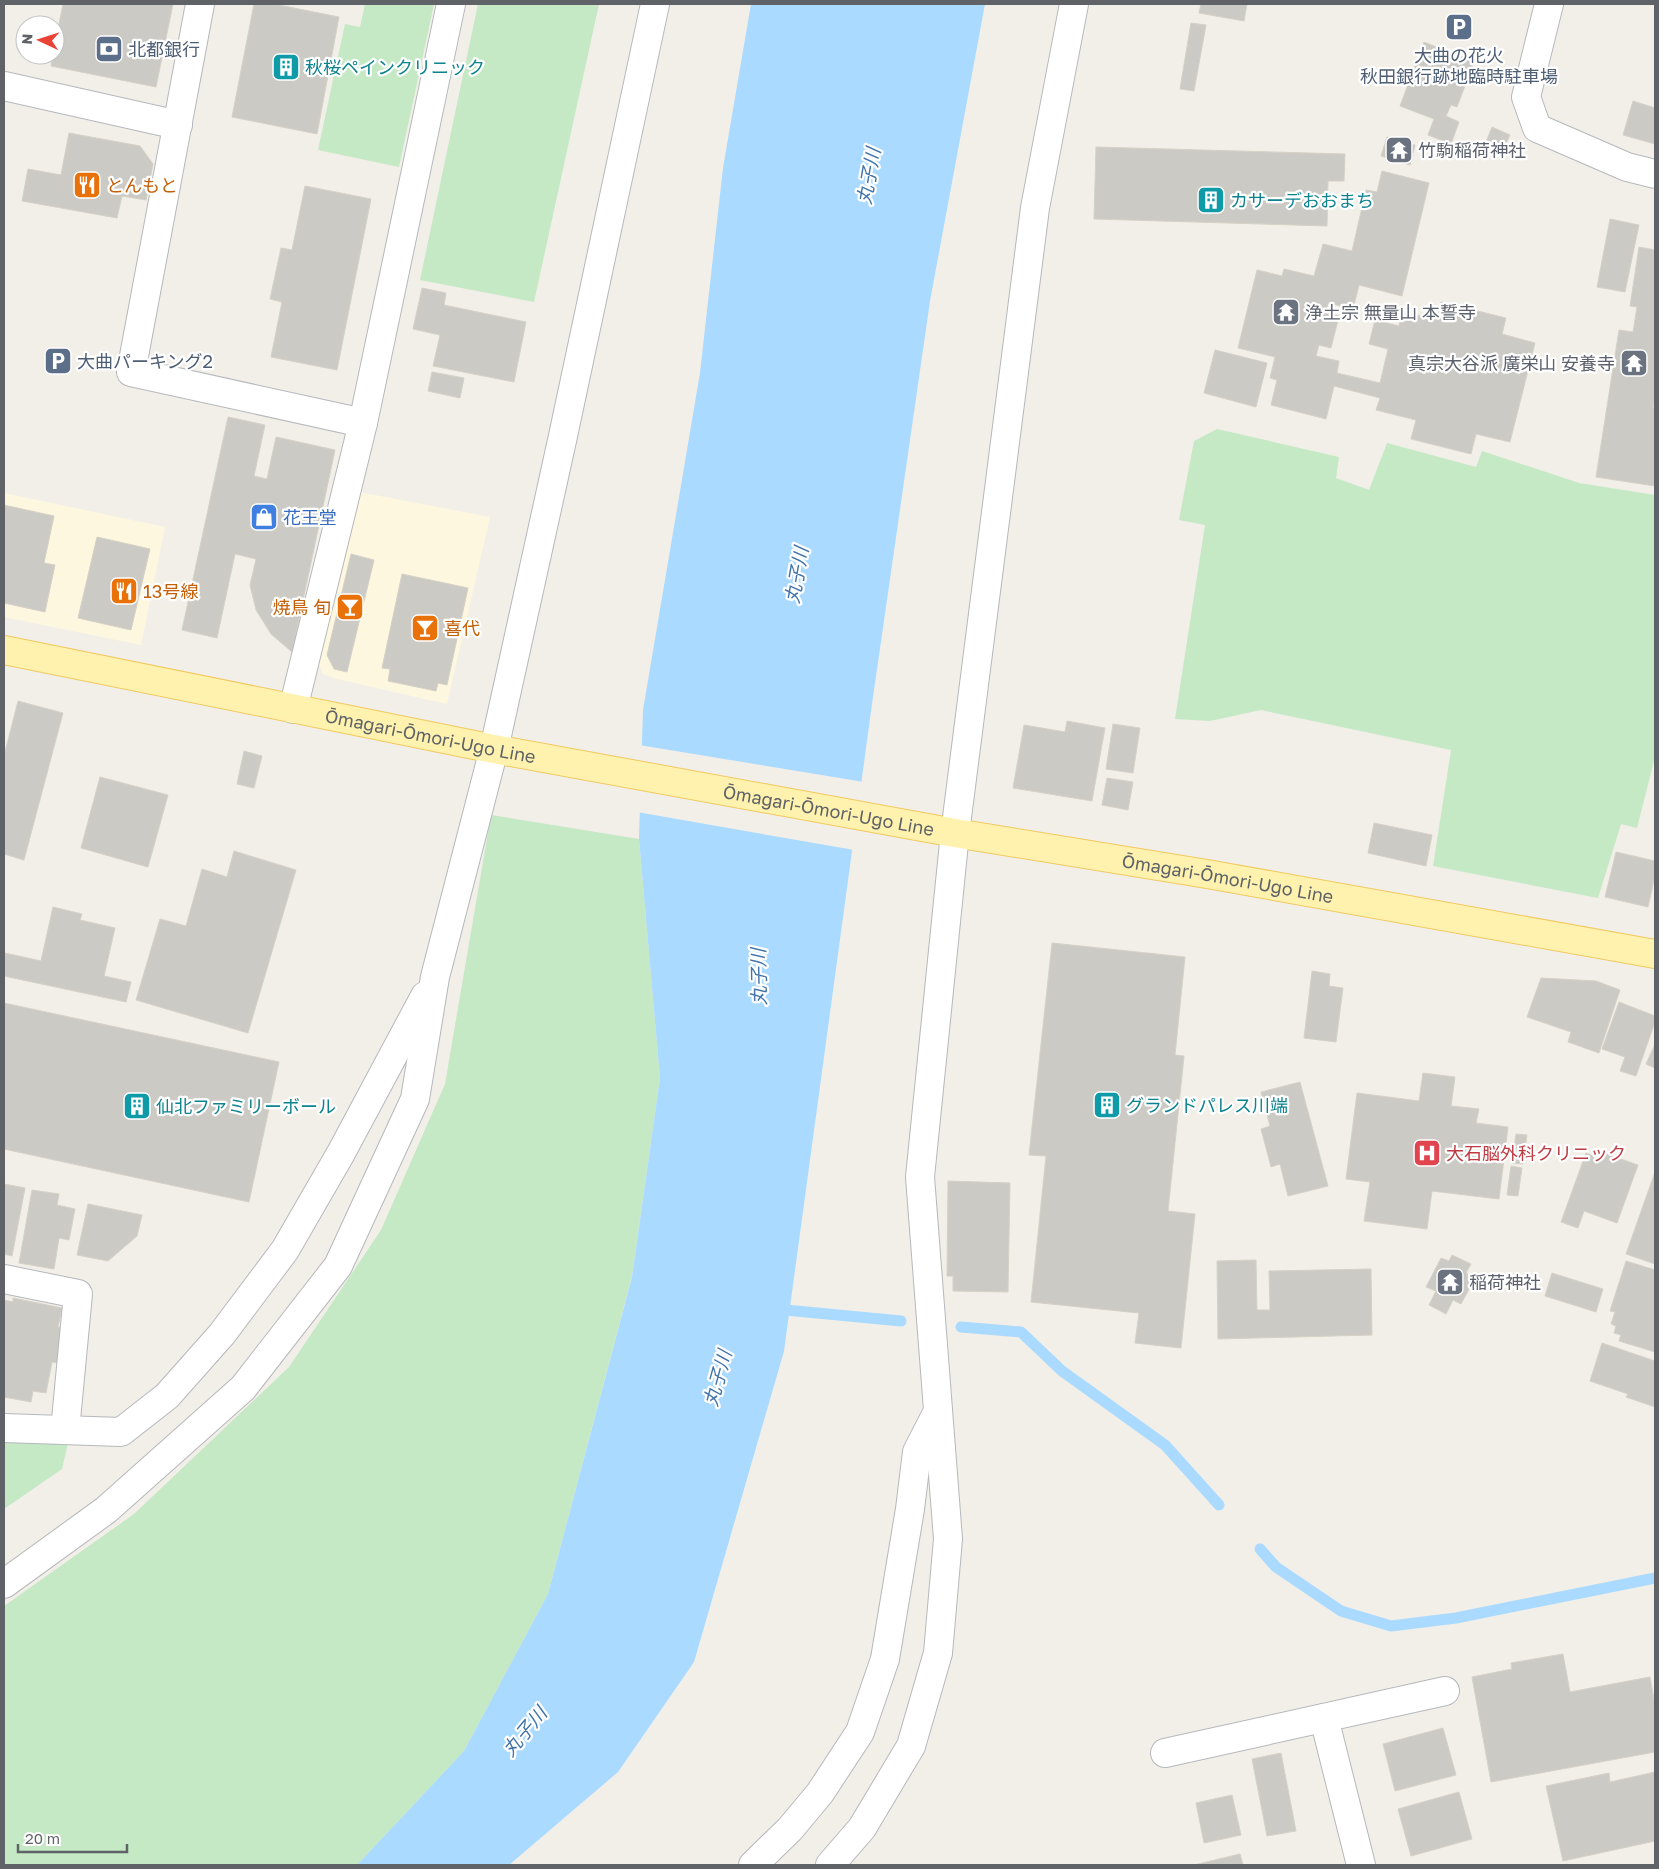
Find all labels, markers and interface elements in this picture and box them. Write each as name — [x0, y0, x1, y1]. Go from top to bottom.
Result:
parking icon: 大曲の花火 秋田銀行跡地臨時駐車場 — [1444, 12, 1474, 42]
north arrow — [15, 15, 65, 65]
text: N — [18, 33, 35, 45]
bank icon: 北都銀行 — [94, 34, 124, 64]
place label: 北都銀行 — [128, 38, 200, 60]
place label: 大曲の花火 秋田銀行跡地臨時駐車場 — [1360, 44, 1558, 87]
building icon: 秋桜ペインクリニック — [271, 52, 301, 82]
place label: 秋桜ペインクリニック — [305, 56, 485, 78]
temple icon: 竹駒稲荷神社 — [1384, 135, 1414, 165]
place label: 竹駒稲荷神社 — [1418, 139, 1526, 161]
water label: 丸子川 — [852, 144, 885, 206]
restaurant icon: とんもと — [72, 170, 102, 200]
place label: とんもと — [106, 174, 178, 196]
building icon: カサーデおおまち — [1196, 185, 1226, 215]
place label: カサーデおおまち — [1230, 189, 1374, 211]
temple icon: 浄土宗 無量山 本誓寺 — [1271, 297, 1301, 327]
place label: 浄土宗 無量山 本誓寺 — [1305, 301, 1476, 323]
parking icon: 大曲パーキング2 — [43, 346, 73, 376]
temple icon: 真宗大谷派 廣栄山 安養寺 — [1619, 348, 1649, 378]
place label: 大曲パーキング2 — [77, 350, 213, 372]
place label: 真宗大谷派 廣栄山 安養寺 — [1408, 352, 1615, 374]
shop icon: 花王堂 — [249, 502, 279, 532]
place label: 花王堂 — [283, 506, 337, 528]
water label: 丸子川 — [780, 543, 813, 605]
restaurant icon: 13号線 — [109, 576, 139, 606]
place label: 13号線 — [143, 580, 198, 602]
bar icon: 焼鳥 旬 — [335, 592, 365, 622]
place label: 焼鳥 旬 — [273, 596, 331, 618]
bar icon: 喜代 — [410, 613, 440, 643]
place label: 喜代 — [444, 617, 480, 639]
street label: Ōmagari-Ōmori-Ugo Line — [323, 704, 538, 767]
street label: Ōmagari-Ōmori-Ugo Line — [721, 780, 936, 840]
street label: Ōmagari-Ōmori-Ugo Line — [1120, 849, 1335, 907]
water label: 丸子川 — [746, 946, 770, 1006]
building icon: グランドパレス川端 — [1092, 1090, 1122, 1120]
building icon: 仙北ファミリーボール — [122, 1091, 152, 1121]
place label: グランドパレス川端 — [1126, 1094, 1288, 1116]
place label: 仙北ファミリーボール — [156, 1095, 336, 1117]
hospital icon: 大石脳外科クリニック — [1412, 1138, 1442, 1168]
place label: 大石脳外科クリニック — [1446, 1142, 1626, 1164]
temple icon: 稲荷神社 — [1435, 1267, 1465, 1297]
place label: 稲荷神社 — [1469, 1271, 1541, 1293]
water label: 丸子川 — [699, 1346, 736, 1409]
water label: 丸子川 — [497, 1700, 552, 1760]
scale bar — [18, 1822, 126, 1854]
text: 20 m — [25, 1829, 60, 1847]

